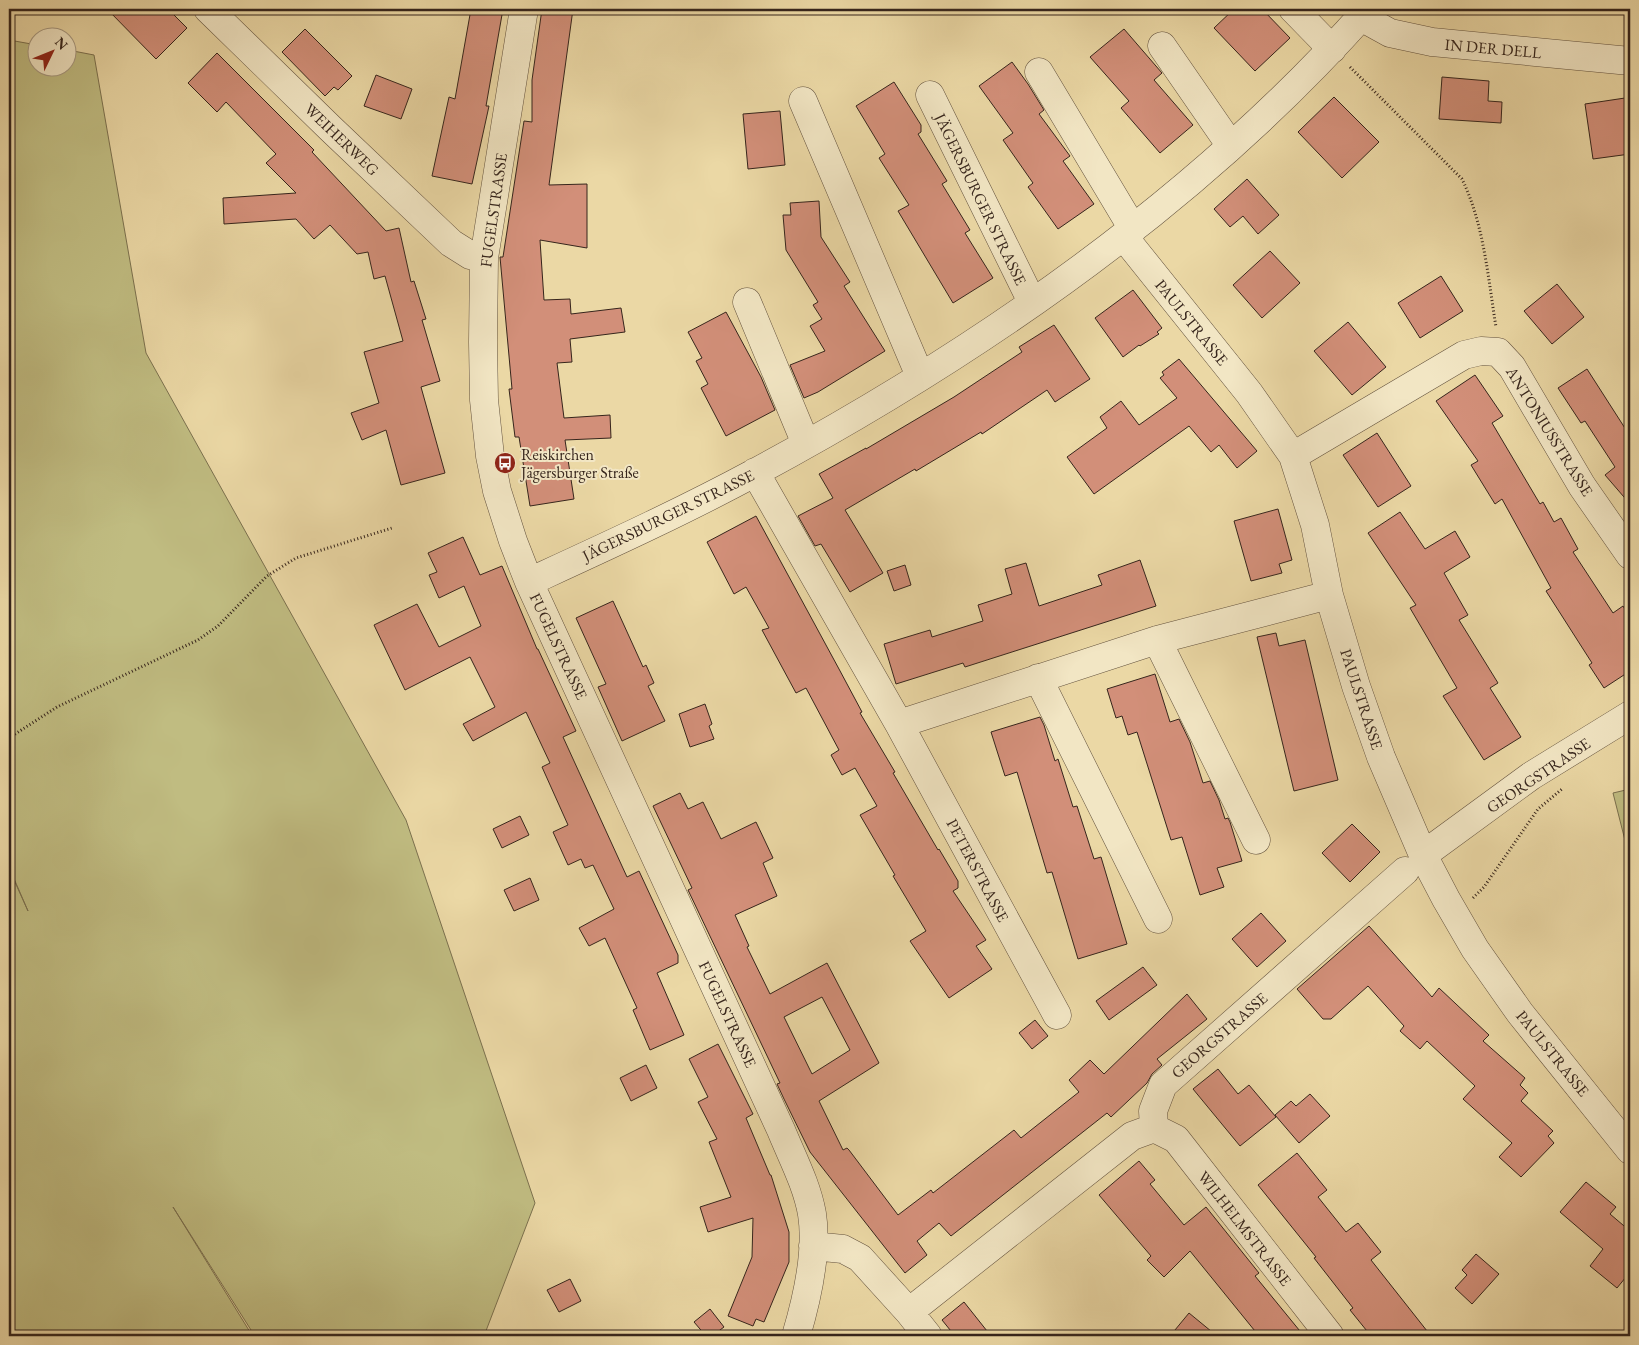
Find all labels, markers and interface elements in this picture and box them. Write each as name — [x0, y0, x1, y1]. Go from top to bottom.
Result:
north arrow — [28, 28, 78, 78]
text: N — [51, 33, 72, 54]
street label: IN DER DELL — [1444, 34, 1543, 63]
street label: WEIHERWEG — [300, 98, 384, 180]
street label: JÄGERSBURGER STRASSE — [929, 108, 1031, 289]
street label: FUGELSTRASSE — [475, 152, 512, 269]
street label: PAULSTRASSE — [1150, 275, 1233, 370]
street label: ANTONIUSSTRASSE — [1501, 362, 1598, 500]
place label: Reiskirchen Jägersburger Straße — [519, 444, 639, 483]
bus stop icon: Reiskirchen Jägersburger Straße — [493, 451, 517, 475]
street label: JÄGERSBURGER STRASSE — [577, 465, 758, 567]
street label: FUGELSTRASSE — [525, 590, 592, 703]
street label: PAULSTRASSE — [1335, 646, 1388, 752]
street label: GEORGSTRASSE — [1482, 733, 1594, 818]
street label: PETERSTRASSE — [941, 815, 1014, 926]
street label: FUGELSTRASSE — [694, 958, 761, 1071]
street label: GEORGSTRASSE — [1167, 988, 1272, 1083]
street label: PAULSTRASSE — [1511, 1006, 1594, 1101]
street label: WILHELMSTRASSE — [1193, 1167, 1296, 1290]

